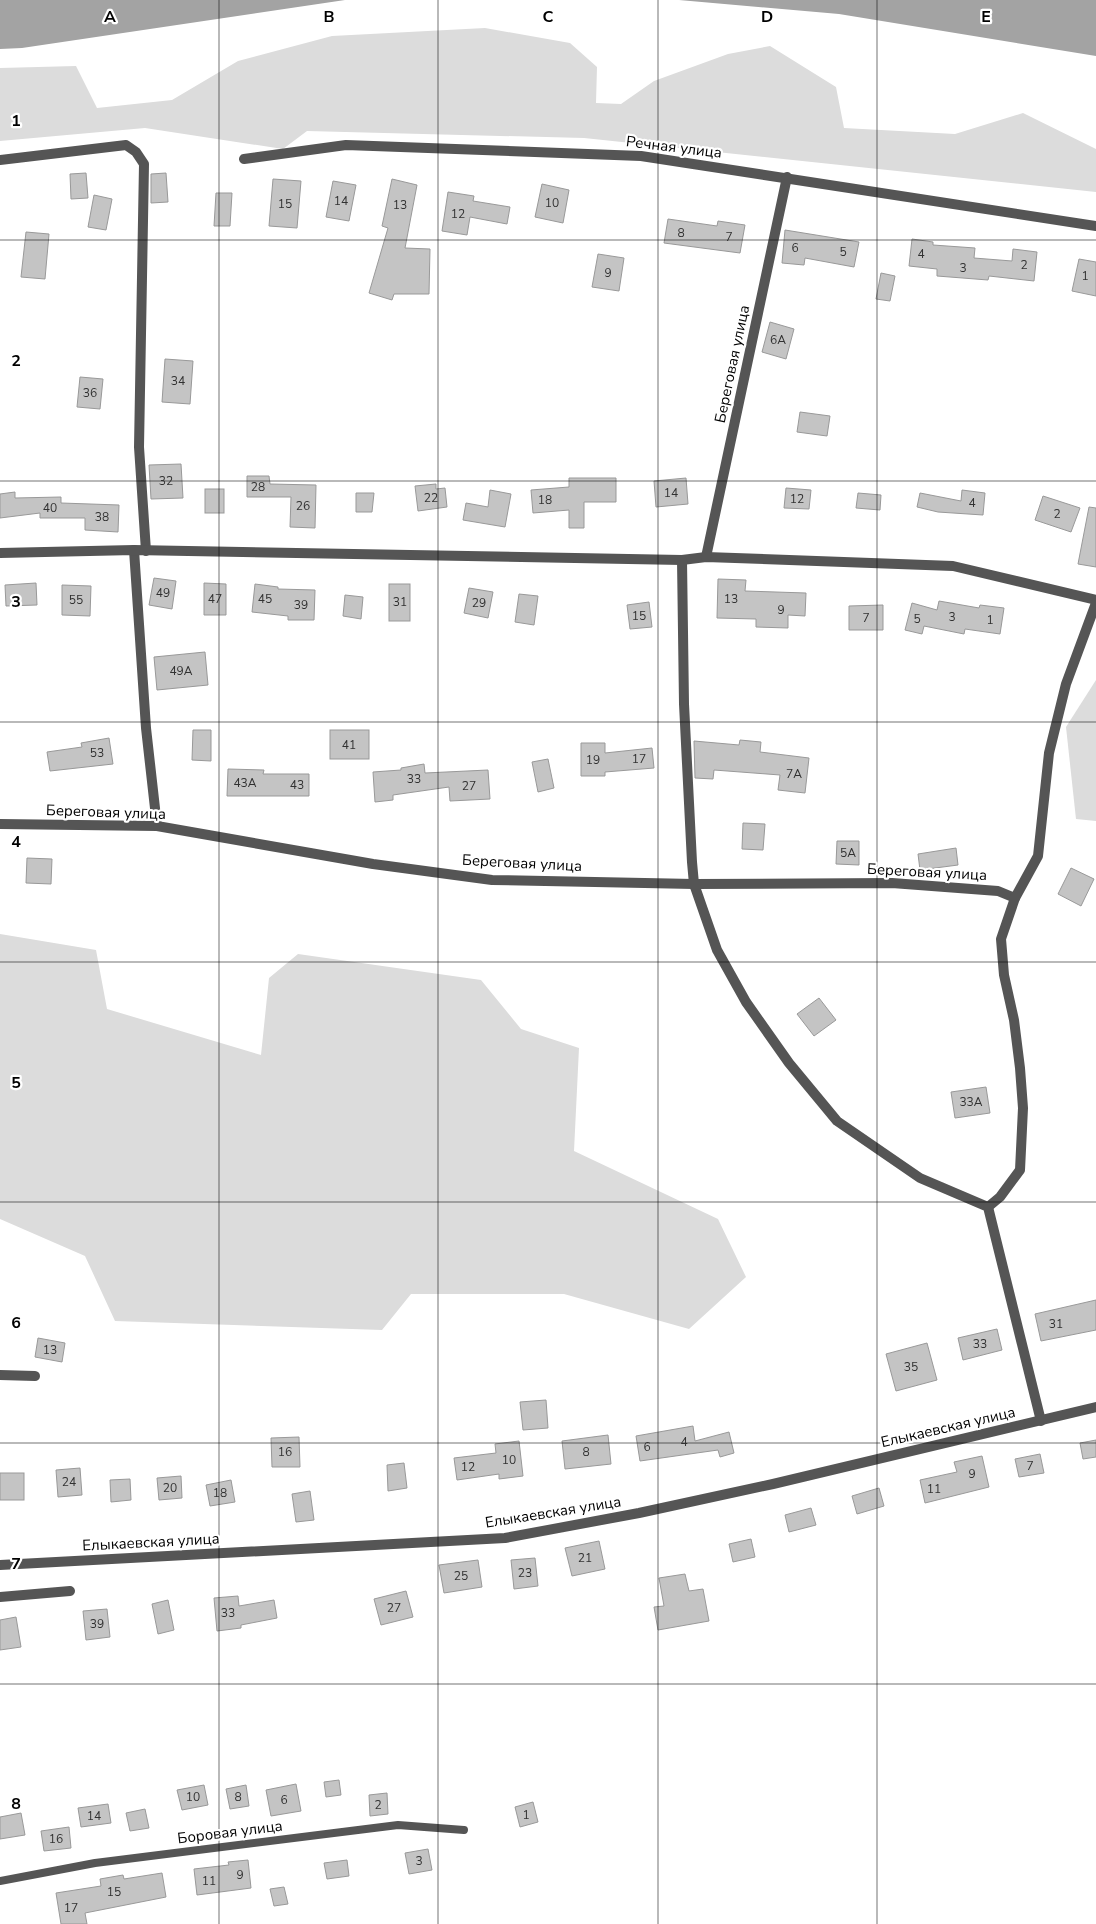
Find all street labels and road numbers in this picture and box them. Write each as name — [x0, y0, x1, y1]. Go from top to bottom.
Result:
street label: Речная улица — [625, 131, 723, 163]
street label: Береговая улица — [710, 303, 754, 425]
street label: Береговая улица — [46, 800, 166, 824]
street label: Береговая улица — [461, 850, 583, 876]
street label: Береговая улица — [866, 859, 988, 885]
street label: Елыкаевская улица — [879, 1402, 1017, 1452]
street label: Елыкаевская улица — [484, 1491, 622, 1533]
street label: Елыкаевская улица — [82, 1528, 220, 1556]
street label: Боровая улица — [176, 1816, 284, 1848]

